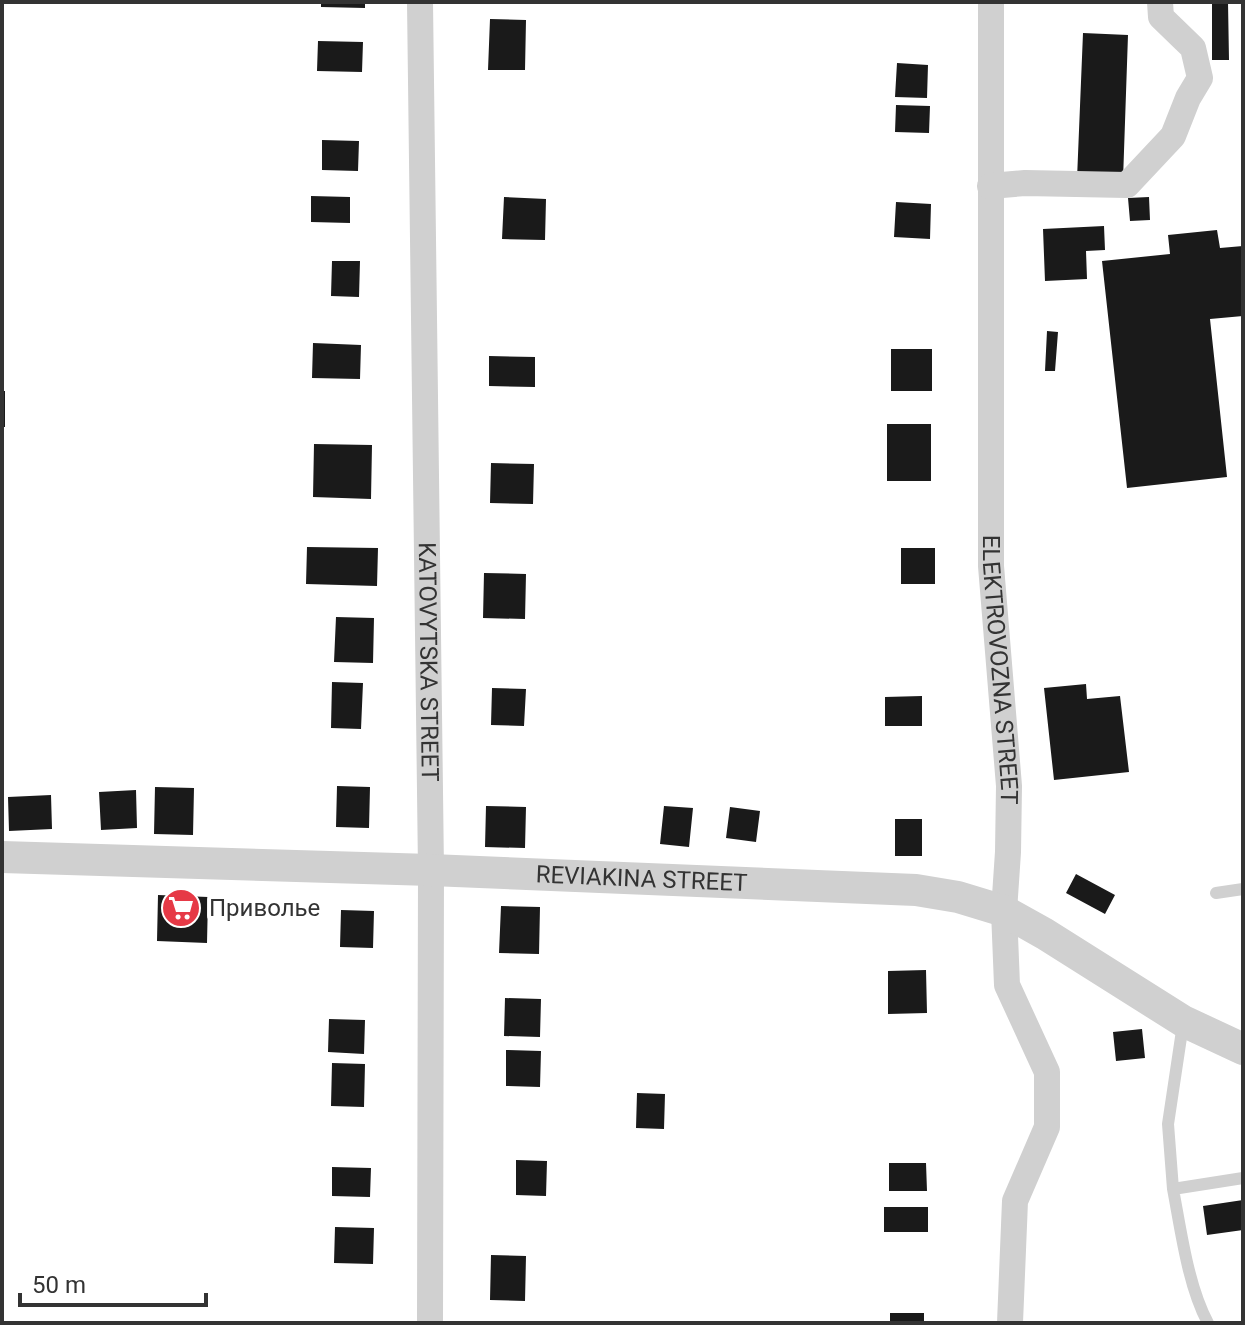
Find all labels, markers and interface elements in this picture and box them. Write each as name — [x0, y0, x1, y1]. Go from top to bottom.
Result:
street label: ELEKTROVOZNA STREET — [977, 535, 1023, 805]
street label: KATOVYTSKA STREET — [413, 542, 444, 782]
street label: REVIAKINA STREET — [535, 860, 748, 897]
supermarket icon: Приволье — [160, 887, 202, 929]
place label: Приволье — [209, 894, 320, 922]
scale bar — [20, 1257, 206, 1307]
text: 50 m — [32, 1271, 86, 1299]

